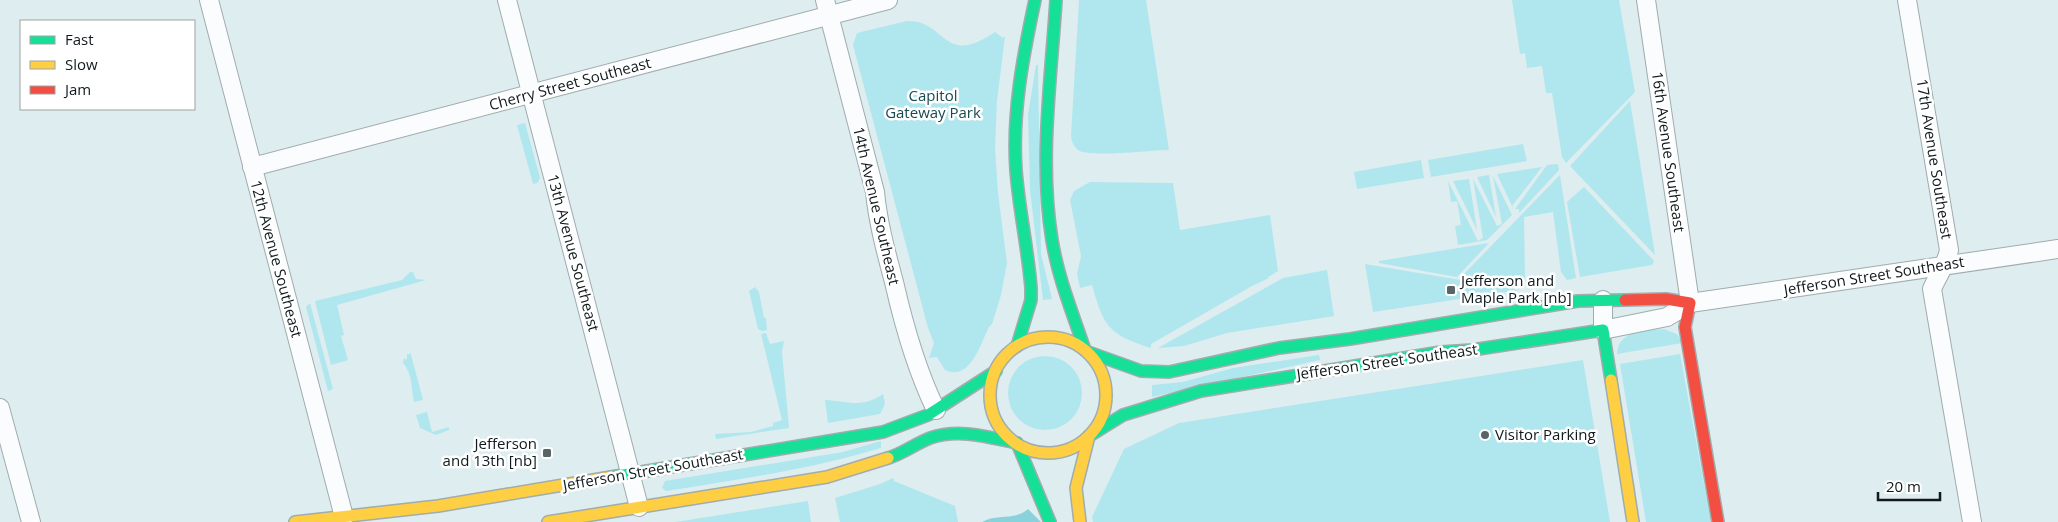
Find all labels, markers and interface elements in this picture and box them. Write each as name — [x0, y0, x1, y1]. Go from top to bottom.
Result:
legend — [20, 20, 195, 110]
text: Fast — [65, 29, 94, 49]
street label: Cherry Street Southeast — [487, 52, 653, 114]
text: Slow — [65, 54, 98, 74]
street label: 16th Avenue Southeast — [1648, 70, 1690, 233]
street label: 17th Avenue Southeast — [1912, 77, 1958, 240]
text: Jam — [63, 79, 91, 99]
park label: Capitol Gateway Park — [885, 85, 981, 122]
street label: 14th Avenue Southeast — [849, 125, 905, 287]
street label: 13th Avenue Southeast — [543, 172, 605, 334]
street label: 12th Avenue Southeast — [246, 178, 308, 340]
street label: Jefferson Street Southeast — [1780, 251, 1965, 299]
place label: Jefferson and Maple Park [nb] — [1459, 270, 1572, 307]
marker: Jefferson and Maple Park [nb] — [1445, 284, 1457, 296]
street label: Jefferson Street Southeast — [1293, 338, 1479, 384]
place label: Visitor Parking — [1495, 424, 1596, 444]
marker: Visitor Parking — [1479, 429, 1491, 441]
place label: Jefferson and 13th [nb] — [443, 433, 537, 470]
street label: Jefferson Street Southeast — [559, 443, 744, 495]
marker: Jefferson and 13th [nb] — [541, 447, 553, 459]
scale bar — [1878, 470, 1940, 502]
text: 20 m — [1886, 476, 1921, 496]

